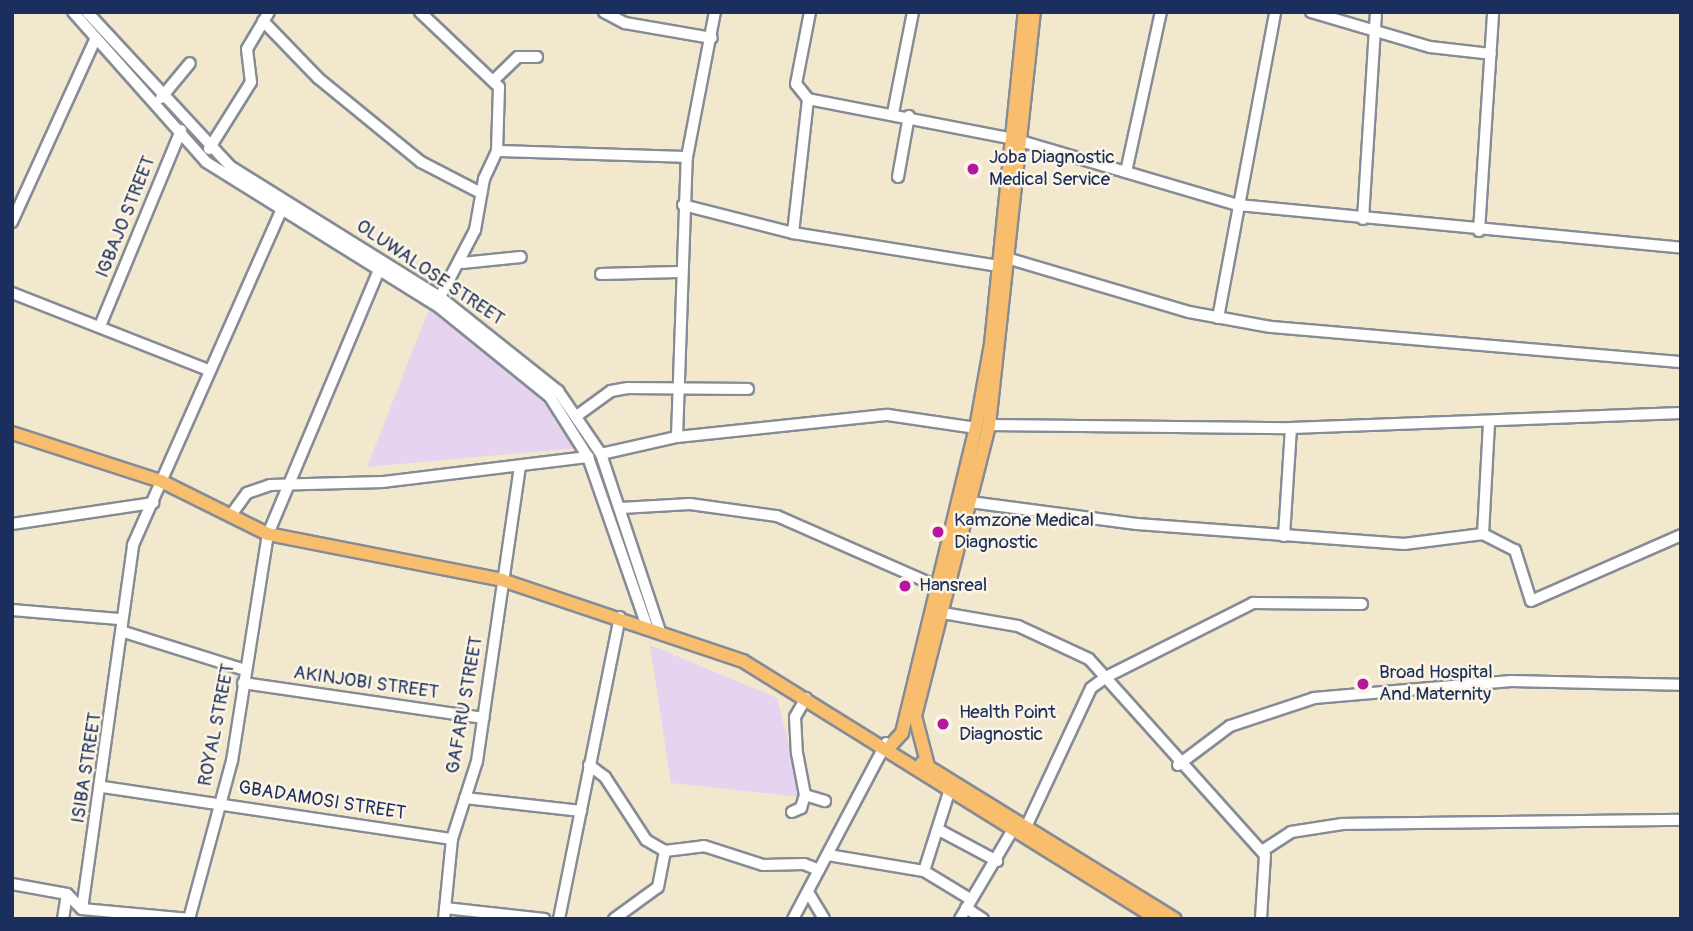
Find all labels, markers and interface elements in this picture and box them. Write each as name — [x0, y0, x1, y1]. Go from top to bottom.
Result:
place label: Joba Diagnostic Medical Service — [989, 147, 1115, 191]
street label: IGBAJO STREET — [91, 153, 161, 281]
marker: Joba Diagnostic Medical Service — [963, 159, 983, 179]
street label: OLUWALOSE STREET — [352, 215, 508, 331]
place label: Kamzone Medical Diagnostic — [954, 510, 1094, 554]
marker: Kamzone Medical Diagnostic — [928, 522, 948, 542]
place label: Hansreal — [919, 575, 987, 597]
marker: Hansreal — [897, 578, 913, 594]
street label: GAFARU STREET — [442, 634, 488, 776]
street label: ROYAL STREET — [194, 662, 240, 788]
street label: AKINJOBI STREET — [292, 662, 440, 704]
place label: Broad Hospital And Maternity — [1379, 662, 1493, 706]
marker: Broad Hospital And Maternity — [1353, 674, 1373, 694]
place label: Health Point Diagnostic — [959, 702, 1056, 746]
street label: ISIBA STREET — [67, 711, 107, 825]
marker: Health Point Diagnostic — [933, 714, 953, 734]
street label: GBADAMOSI STREET — [237, 777, 407, 825]

